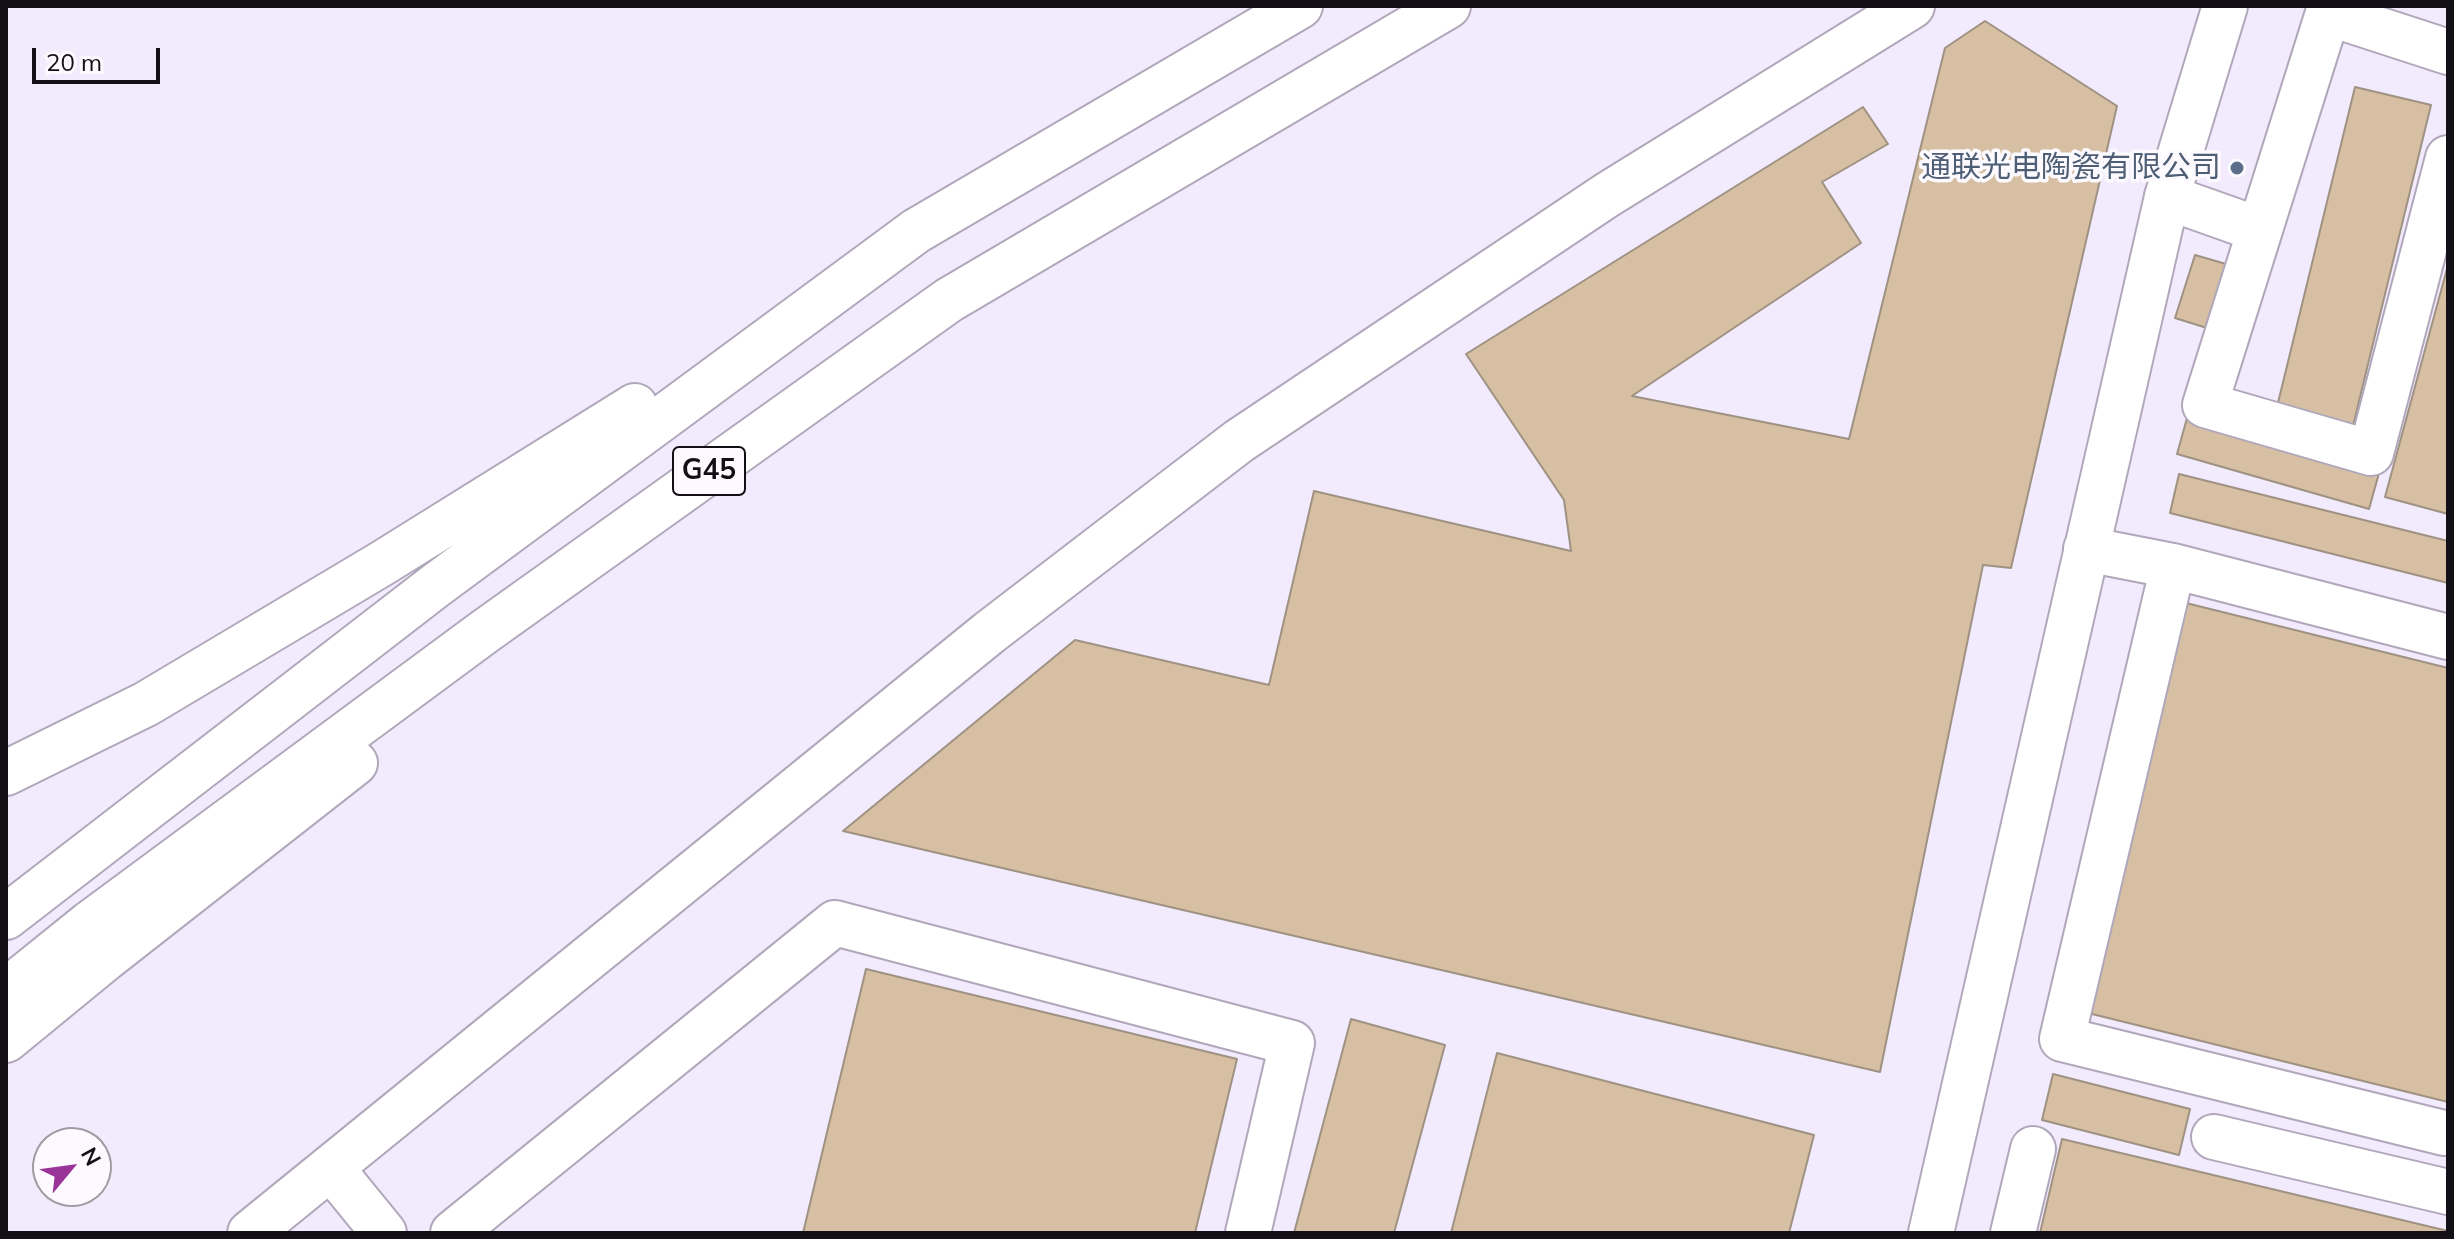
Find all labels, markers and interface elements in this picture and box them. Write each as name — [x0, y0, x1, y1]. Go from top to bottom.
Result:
scale bar — [36, 32, 164, 82]
text: 20 m — [46, 47, 102, 77]
place label: 通联光电陶瓷有限公司 — [1921, 150, 2221, 186]
marker: 通联光电陶瓷有限公司 — [2228, 159, 2246, 177]
road number: G45 — [673, 447, 745, 495]
north arrow — [32, 1127, 112, 1207]
text: N — [75, 1142, 108, 1170]

